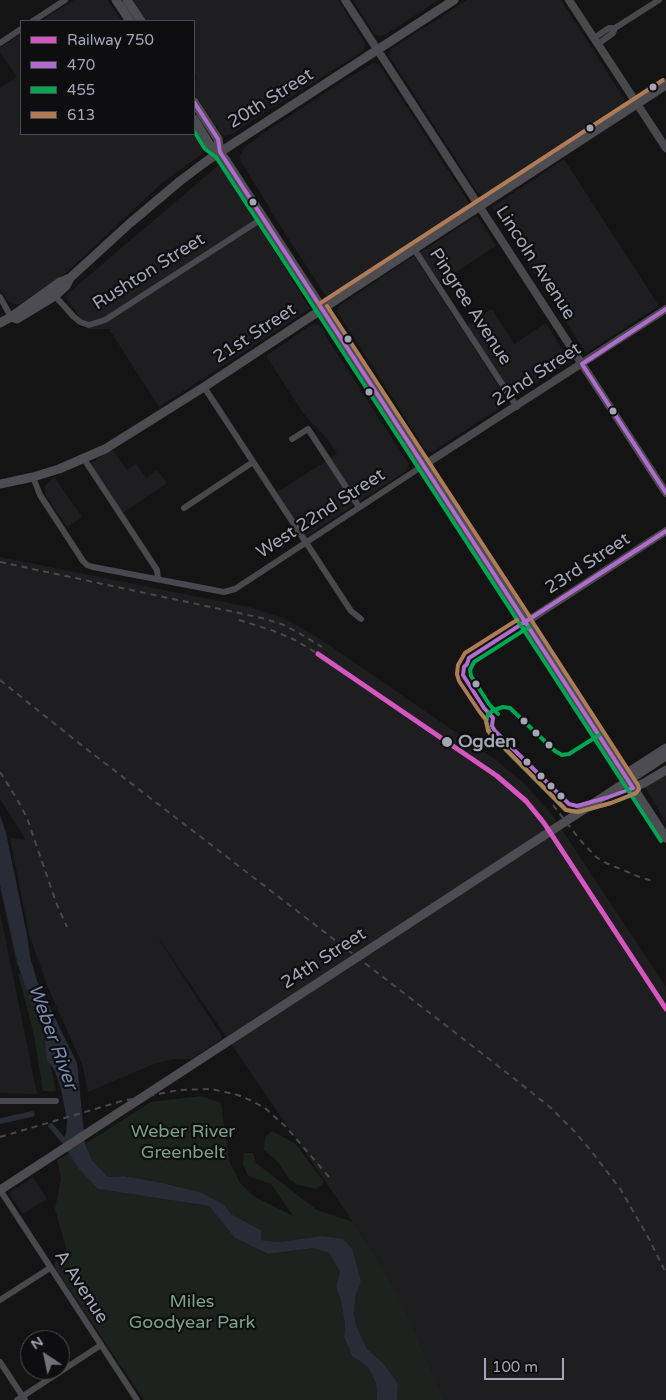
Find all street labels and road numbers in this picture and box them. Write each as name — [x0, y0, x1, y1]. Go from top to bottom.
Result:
street label: 20th Street — [224, 64, 318, 134]
street label: Lincoln Avenue — [490, 202, 580, 324]
street label: Rushton Street — [89, 229, 209, 315]
street label: Pingree Avenue — [424, 245, 516, 369]
street label: 21st Street — [210, 299, 300, 369]
street label: 22nd Street — [489, 338, 585, 412]
street label: West 22nd Street — [253, 464, 389, 564]
street label: 23rd Street — [542, 529, 634, 599]
street label: 24th Street — [278, 924, 370, 994]
street label: A Avenue — [49, 1247, 113, 1327]

